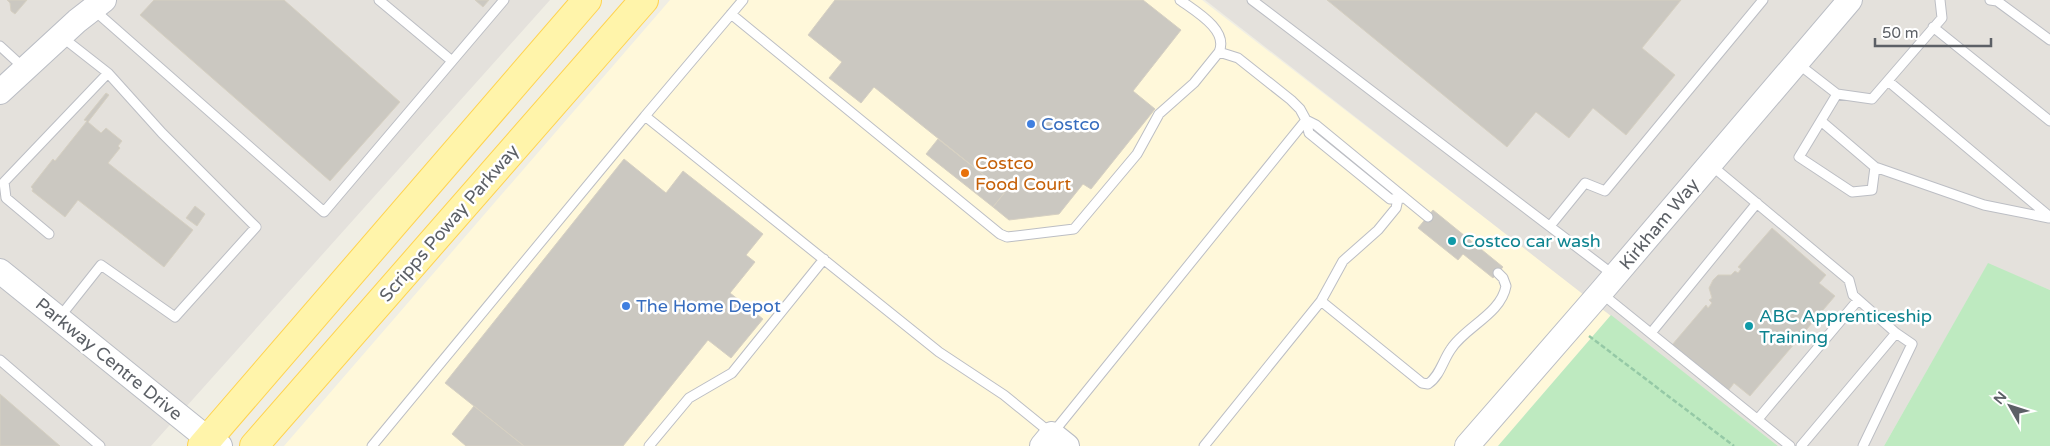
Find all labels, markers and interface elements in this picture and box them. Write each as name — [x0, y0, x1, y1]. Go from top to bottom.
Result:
scale bar — [1875, 15, 1991, 47]
text: 50 m — [1882, 24, 1919, 42]
place label: Costco — [1041, 113, 1100, 135]
marker: Costco — [1025, 118, 1037, 130]
street label: Scripps Poway Parkway — [375, 140, 524, 306]
place label: Costco Food Court — [975, 152, 1071, 195]
marker: Costco Food Court — [959, 167, 971, 179]
street label: Kirkham Way — [1614, 174, 1704, 274]
place label: Costco car wash — [1462, 230, 1601, 252]
marker: Costco car wash — [1446, 235, 1458, 247]
street label: Parkway Centre Drive — [31, 293, 187, 425]
place label: The Home Depot — [636, 295, 781, 317]
marker: The Home Depot — [620, 300, 632, 312]
place label: ABC Apprenticeship Training — [1759, 305, 1932, 348]
marker: ABC Apprenticeship Training — [1743, 320, 1755, 332]
north arrow — [1985, 381, 2035, 431]
text: N — [1990, 388, 2010, 408]

